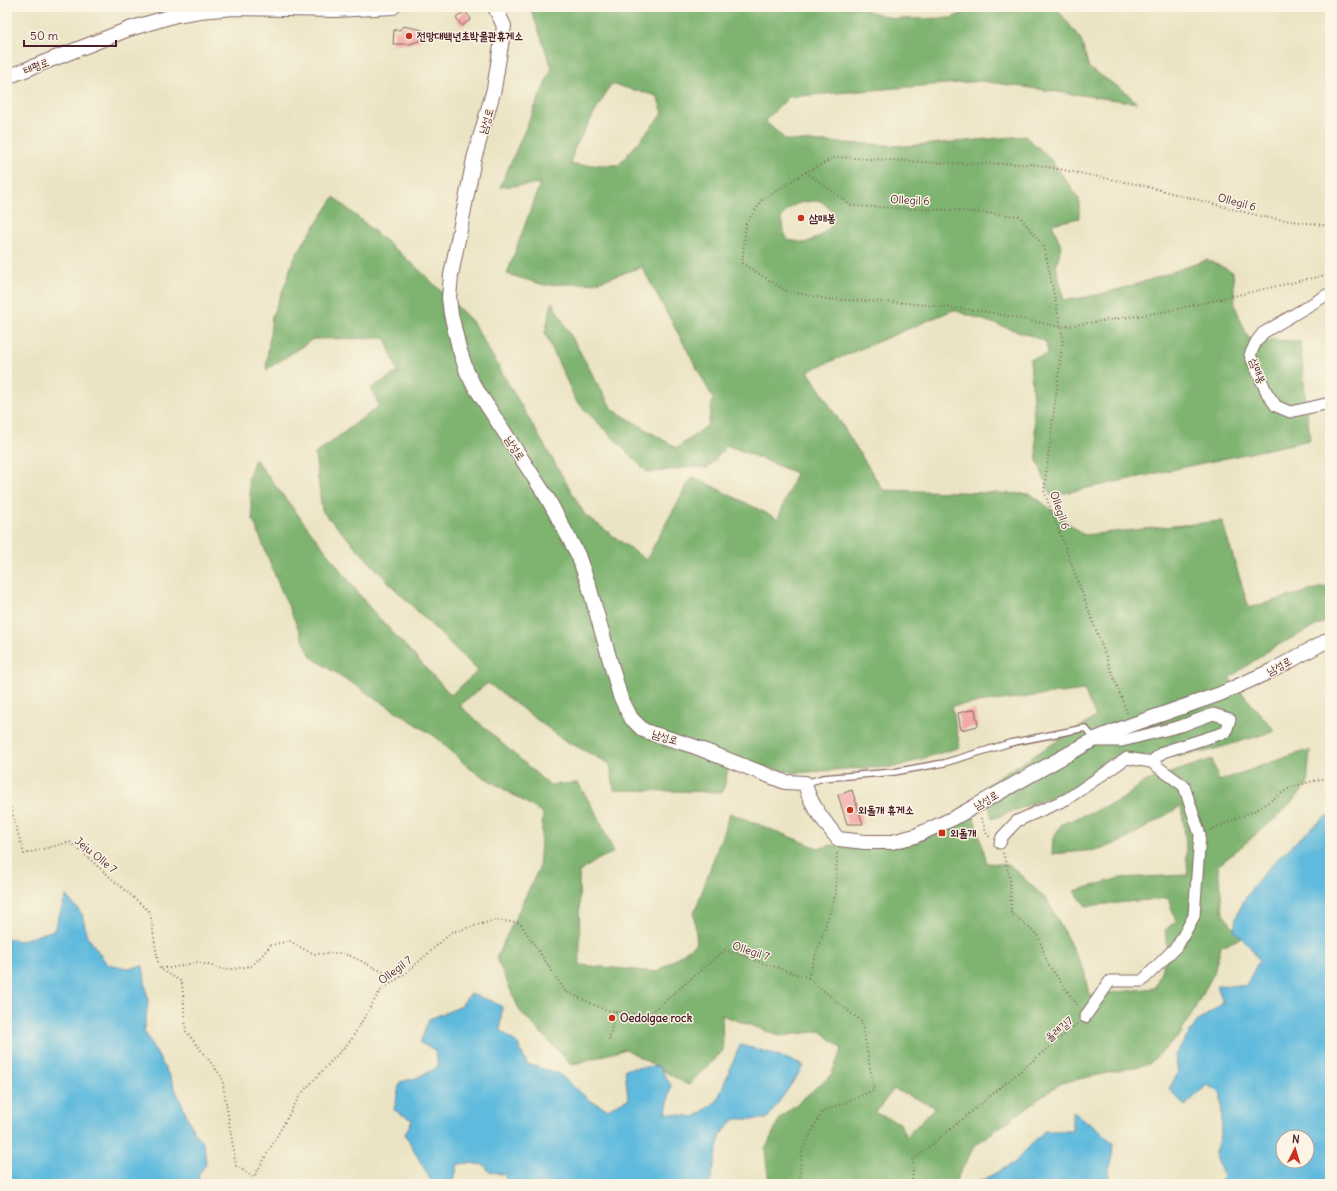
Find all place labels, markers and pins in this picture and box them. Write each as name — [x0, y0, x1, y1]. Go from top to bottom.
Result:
place label: 전망대백년초박물관휴게소 — [416, 29, 523, 43]
marker: 전망대백년초박물관휴게소 — [404, 31, 414, 41]
place label: 삼매봉 — [809, 211, 836, 225]
marker: 삼매봉 — [796, 213, 806, 223]
place label: 외돌개 휴게소 — [858, 803, 914, 817]
marker: 외돌개 휴게소 — [845, 805, 855, 815]
place label: 외돌개 — [950, 826, 977, 840]
marker: 외돌개 — [937, 828, 947, 838]
place label: Oedolgae rock — [620, 1011, 693, 1026]
marker: Oedolgae rock — [607, 1013, 617, 1023]

